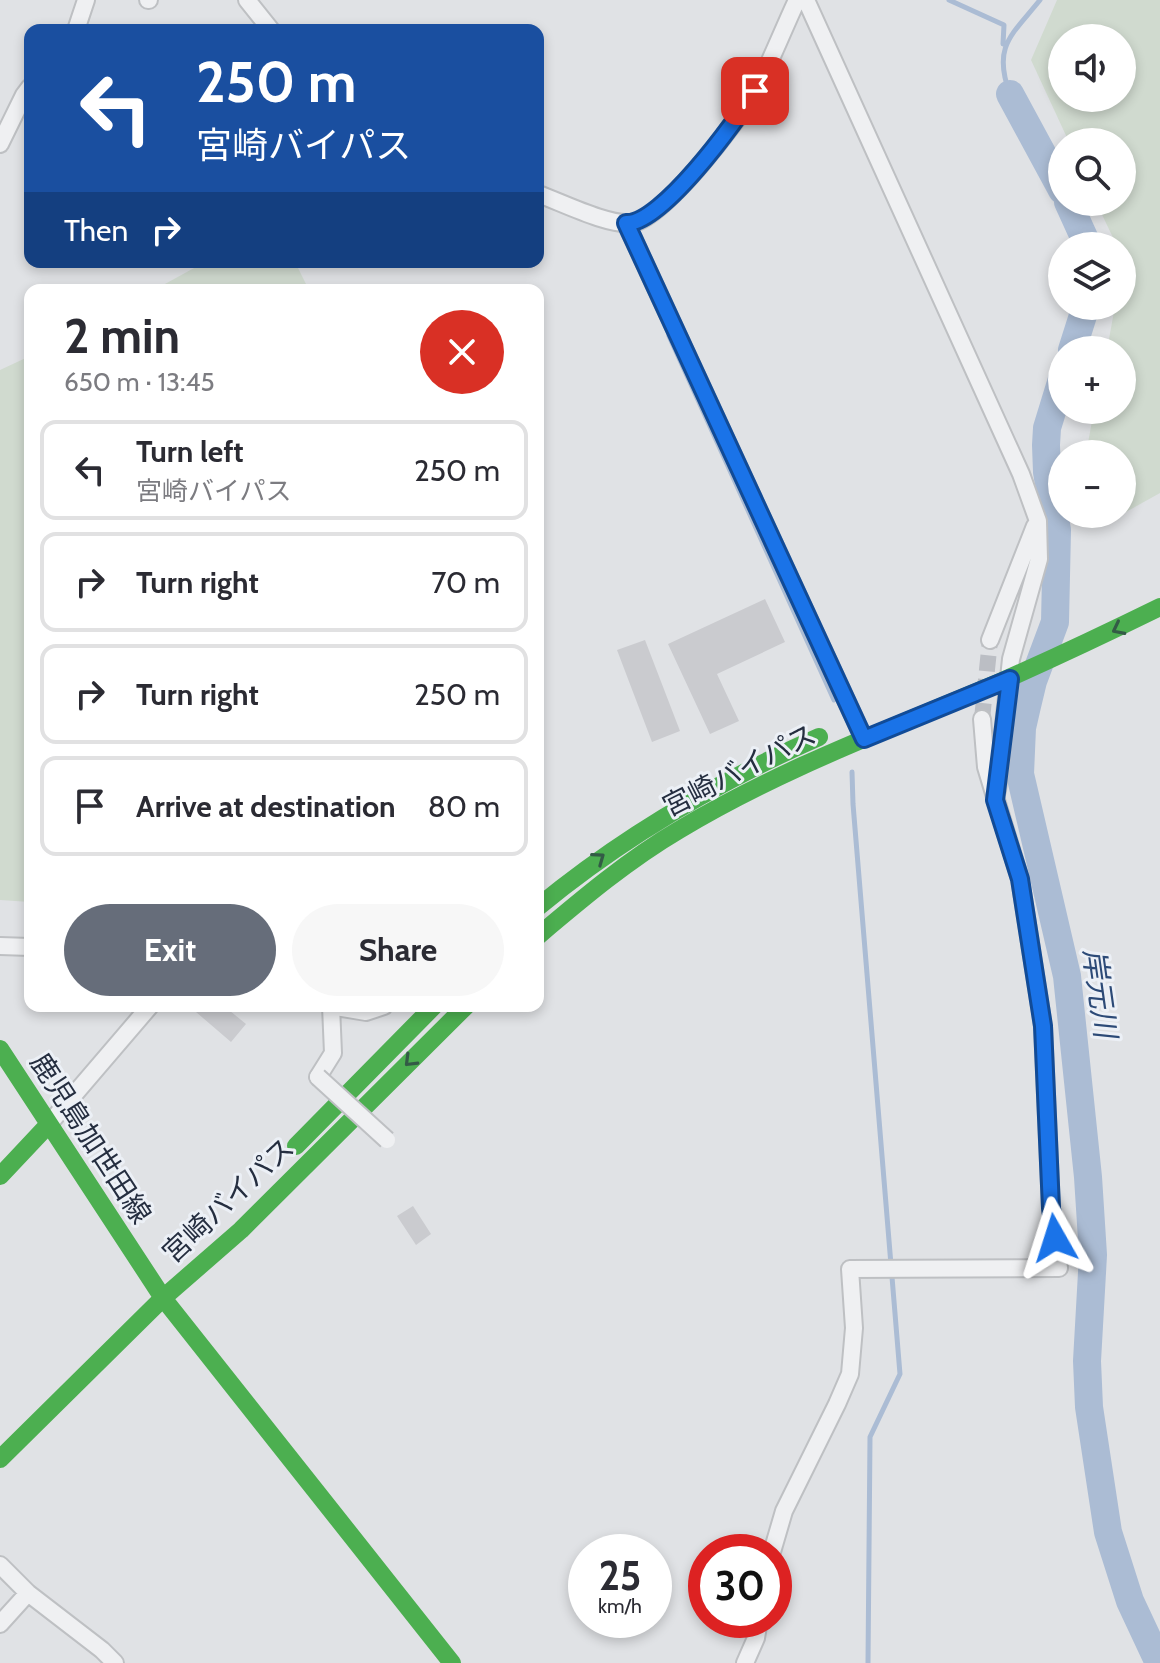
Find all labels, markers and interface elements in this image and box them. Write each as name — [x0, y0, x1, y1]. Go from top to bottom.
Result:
map controls — [1048, 24, 1136, 528]
button: sound — [1048, 24, 1136, 112]
text: 250 m — [196, 48, 357, 116]
icon: left — [64, 56, 168, 160]
pin — [721, 57, 789, 125]
icon: arrive — [733, 69, 777, 113]
text: 宮崎バイパス — [196, 123, 411, 167]
button: search — [1048, 128, 1136, 216]
icon: right — [144, 208, 188, 252]
text: Then — [64, 212, 128, 249]
button: layers — [1048, 232, 1136, 320]
text: 2 min — [64, 307, 180, 365]
button: close — [420, 310, 504, 394]
button: + — [1048, 336, 1136, 424]
text: 650 m · 13:45 — [64, 366, 215, 398]
text: Turn left — [136, 433, 244, 470]
button: − — [1048, 440, 1136, 528]
icon: left — [68, 448, 112, 492]
text: 250 m — [414, 452, 500, 489]
text: 宮崎バイパス — [136, 475, 291, 507]
icon: right — [68, 560, 112, 604]
text: Turn right — [136, 564, 259, 601]
text: 70 m — [431, 564, 500, 601]
one-way arrow — [1112, 619, 1127, 634]
icon: right — [68, 672, 112, 716]
text: Turn right — [136, 676, 259, 713]
text: 250 m — [414, 676, 500, 713]
street label: 宮崎バイパス — [657, 717, 821, 823]
icon: arrive — [68, 784, 112, 828]
text: Arrive at destination — [136, 788, 396, 825]
text: 80 m — [428, 788, 500, 825]
one-way arrow — [590, 853, 605, 868]
button: Exit — [64, 904, 276, 996]
button: Share — [292, 904, 504, 996]
water label: 岸元川 — [1075, 946, 1125, 1043]
street label: 鹿児島加世田線 — [23, 1047, 159, 1229]
one-way arrow — [405, 1052, 420, 1066]
street label: 宮崎バイパス — [155, 1130, 301, 1270]
position arrow — [1013, 1196, 1097, 1280]
speed limit sign: 30 — [688, 1534, 792, 1638]
text: 25 — [599, 1551, 641, 1600]
text: km/h — [598, 1594, 642, 1618]

